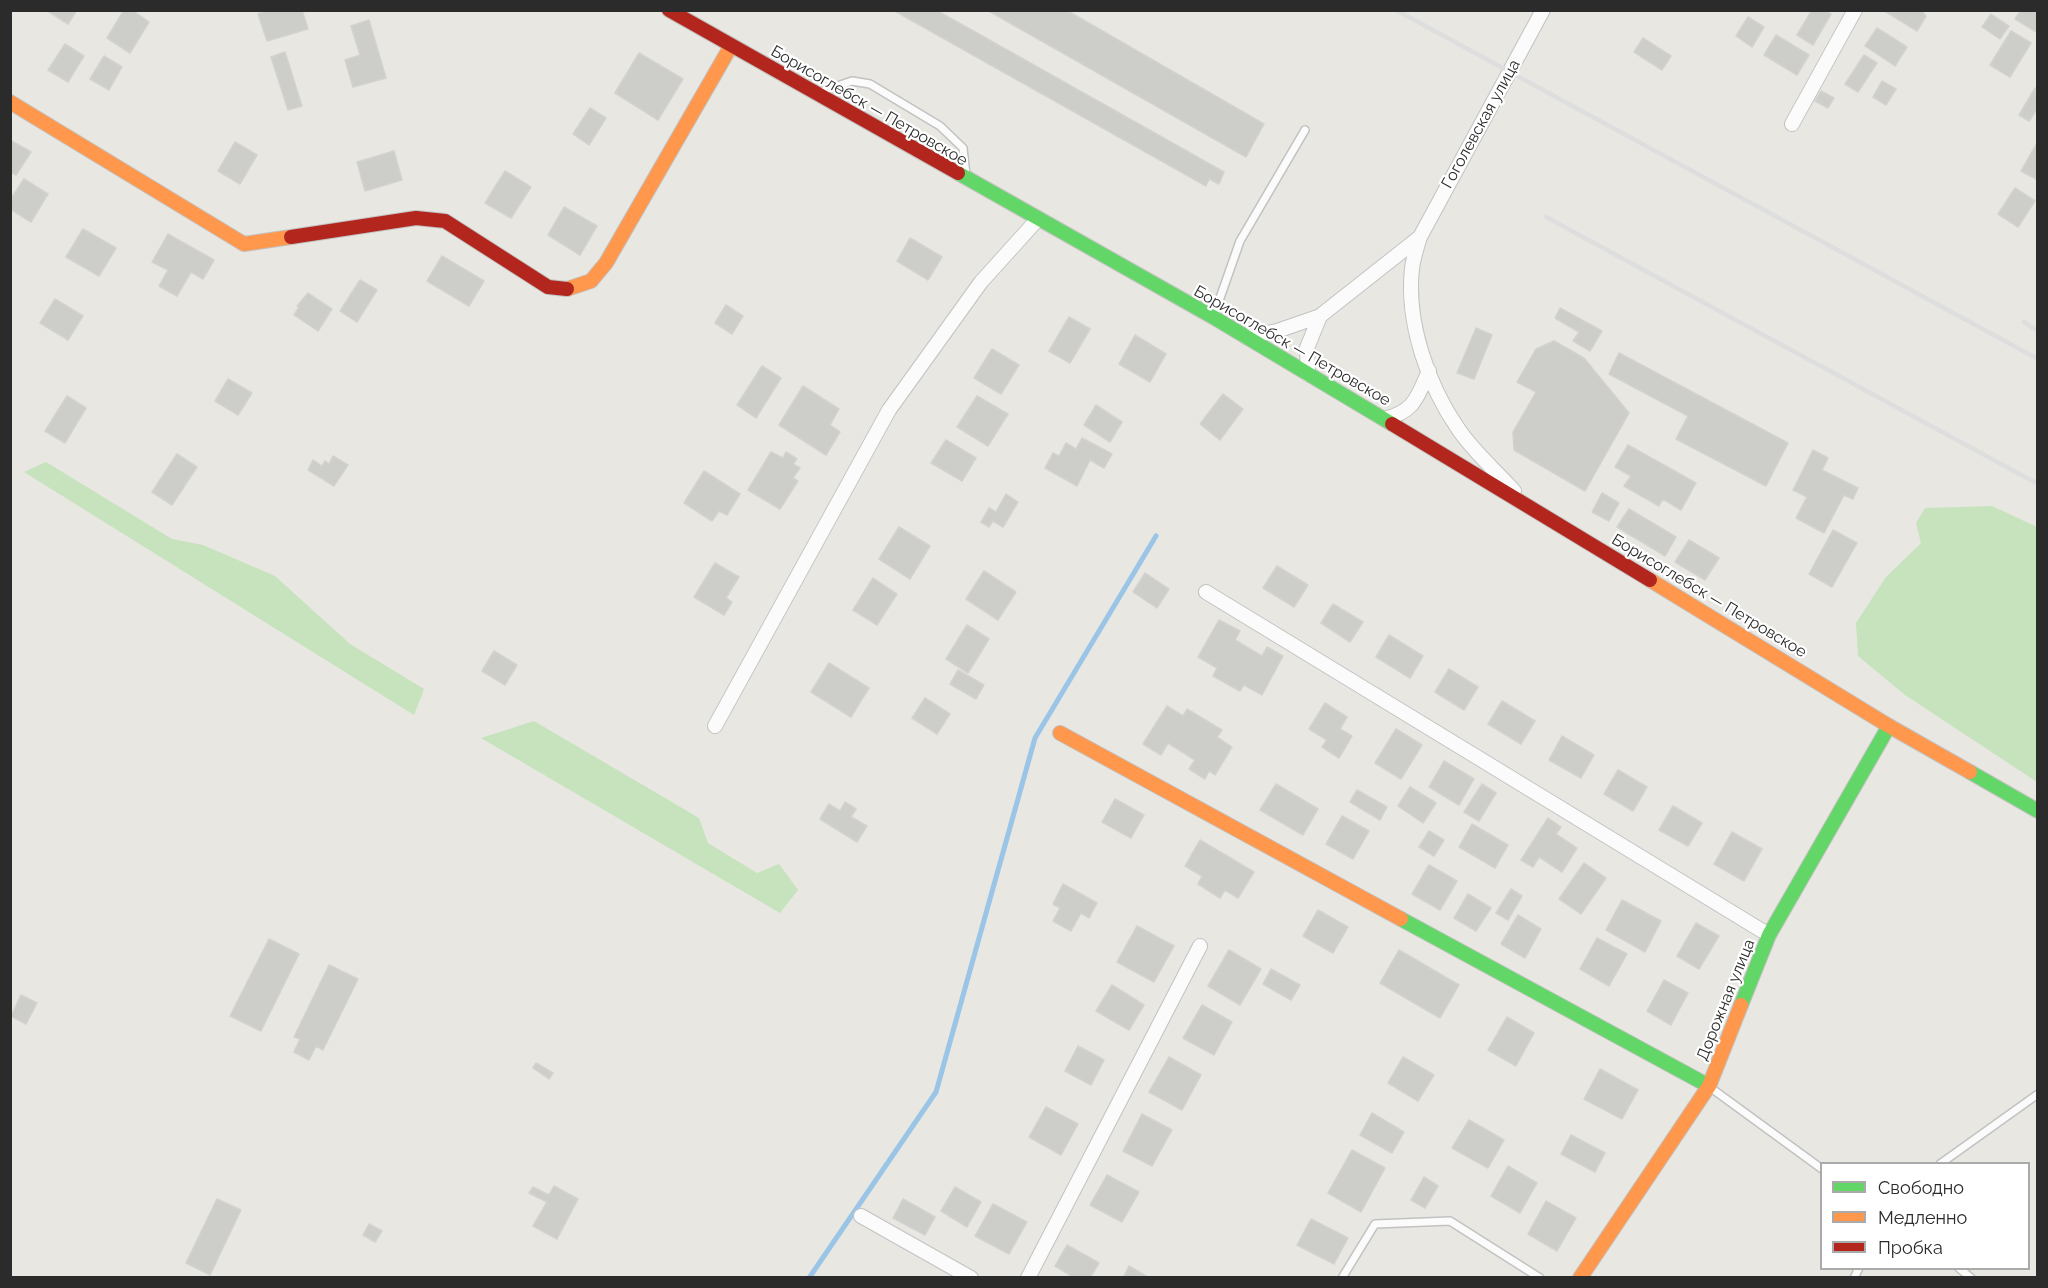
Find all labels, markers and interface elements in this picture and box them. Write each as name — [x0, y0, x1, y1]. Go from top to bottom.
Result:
street label: Борисоглебск — Петровское — [767, 42, 971, 170]
street label: Гоголевская улица — [1438, 56, 1524, 192]
street label: Борисоглебск — Петровское — [1190, 282, 1394, 410]
street label: Борисоглебск — Петровское — [1608, 530, 1810, 662]
street label: Дорожная улица — [1693, 937, 1759, 1063]
legend — [1820, 1162, 2030, 1270]
text: Свободно — [1878, 1177, 1964, 1198]
text: Медленно — [1878, 1207, 1967, 1228]
text: Пробка — [1878, 1237, 1943, 1258]

